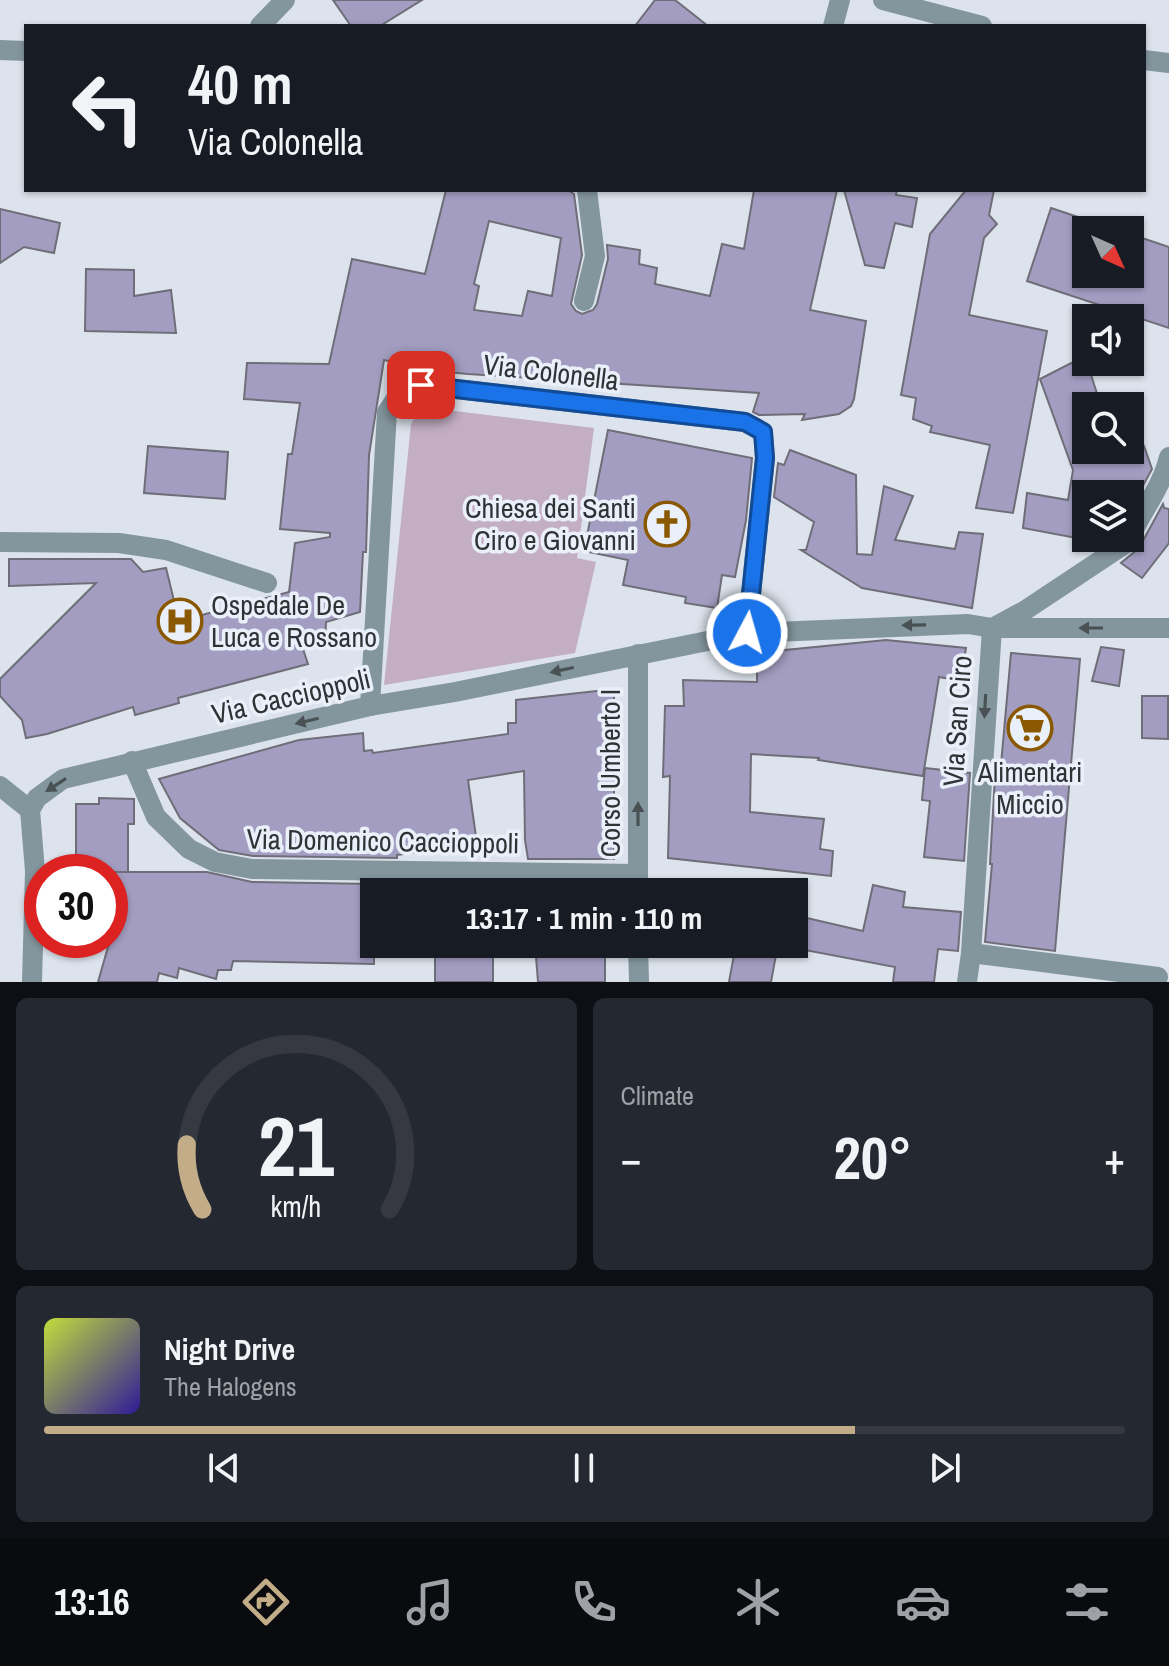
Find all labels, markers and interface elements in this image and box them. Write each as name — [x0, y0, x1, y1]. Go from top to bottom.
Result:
text: 40 m — [188, 46, 293, 121]
icon: left — [56, 56, 160, 160]
text: Via Colonella — [188, 118, 363, 166]
north arrow — [1072, 216, 1144, 288]
map controls — [1072, 216, 1144, 552]
button: sound — [1072, 304, 1144, 376]
street label: Via Colonella — [481, 345, 621, 399]
pin — [387, 351, 455, 419]
icon: arrive — [399, 363, 443, 407]
button: search — [1072, 392, 1144, 464]
button: layers — [1072, 480, 1144, 552]
place label: Chiesa dei Santi Ciro e Giovanni — [465, 489, 636, 559]
church icon: Chiesa dei Santi Ciro e Giovanni — [643, 500, 691, 548]
place label: Ospedale De Luca e Rossano — [211, 586, 377, 656]
position arrow — [705, 591, 789, 675]
hospital icon: Ospedale De Luca e Rossano — [156, 597, 204, 645]
one-way arrow — [901, 618, 926, 631]
one-way arrow — [1078, 622, 1103, 634]
street label: Via San Ciro — [933, 654, 981, 788]
street label: Via Caccioppoli — [208, 659, 374, 733]
one-way arrow — [549, 664, 574, 677]
street label: Corso Umberto I — [591, 689, 629, 857]
one-way arrow — [979, 694, 992, 719]
supermarket icon: Alimentari Miccio — [1006, 704, 1054, 752]
one-way arrow — [294, 715, 319, 727]
place label: Alimentari Miccio — [977, 753, 1082, 823]
one-way arrow — [46, 778, 67, 793]
one-way arrow — [632, 801, 644, 826]
street label: Via Domenico Caccioppoli — [246, 820, 520, 862]
speed limit sign: 30 — [24, 854, 128, 958]
text: 13:17 · 1 min · 110 m — [466, 898, 702, 938]
text: Climate — [621, 1078, 694, 1113]
text: 21 — [258, 1090, 334, 1202]
text: 20° — [833, 1117, 912, 1198]
text: − — [621, 1128, 642, 1188]
text: + — [1104, 1128, 1125, 1188]
text: km/h — [271, 1187, 322, 1226]
text: Night Drive — [164, 1329, 295, 1369]
text: The Halogens — [164, 1369, 297, 1404]
icon: previous — [202, 1446, 246, 1490]
icon: pause — [562, 1446, 606, 1490]
icon: next — [923, 1446, 967, 1490]
icon: directions — [238, 1574, 294, 1630]
icon: music — [402, 1574, 458, 1630]
icon: phone — [566, 1574, 622, 1630]
icon: climate — [730, 1574, 786, 1630]
icon: car — [895, 1574, 951, 1630]
icon: filters — [1059, 1574, 1115, 1630]
text: 13:16 — [54, 1578, 130, 1626]

